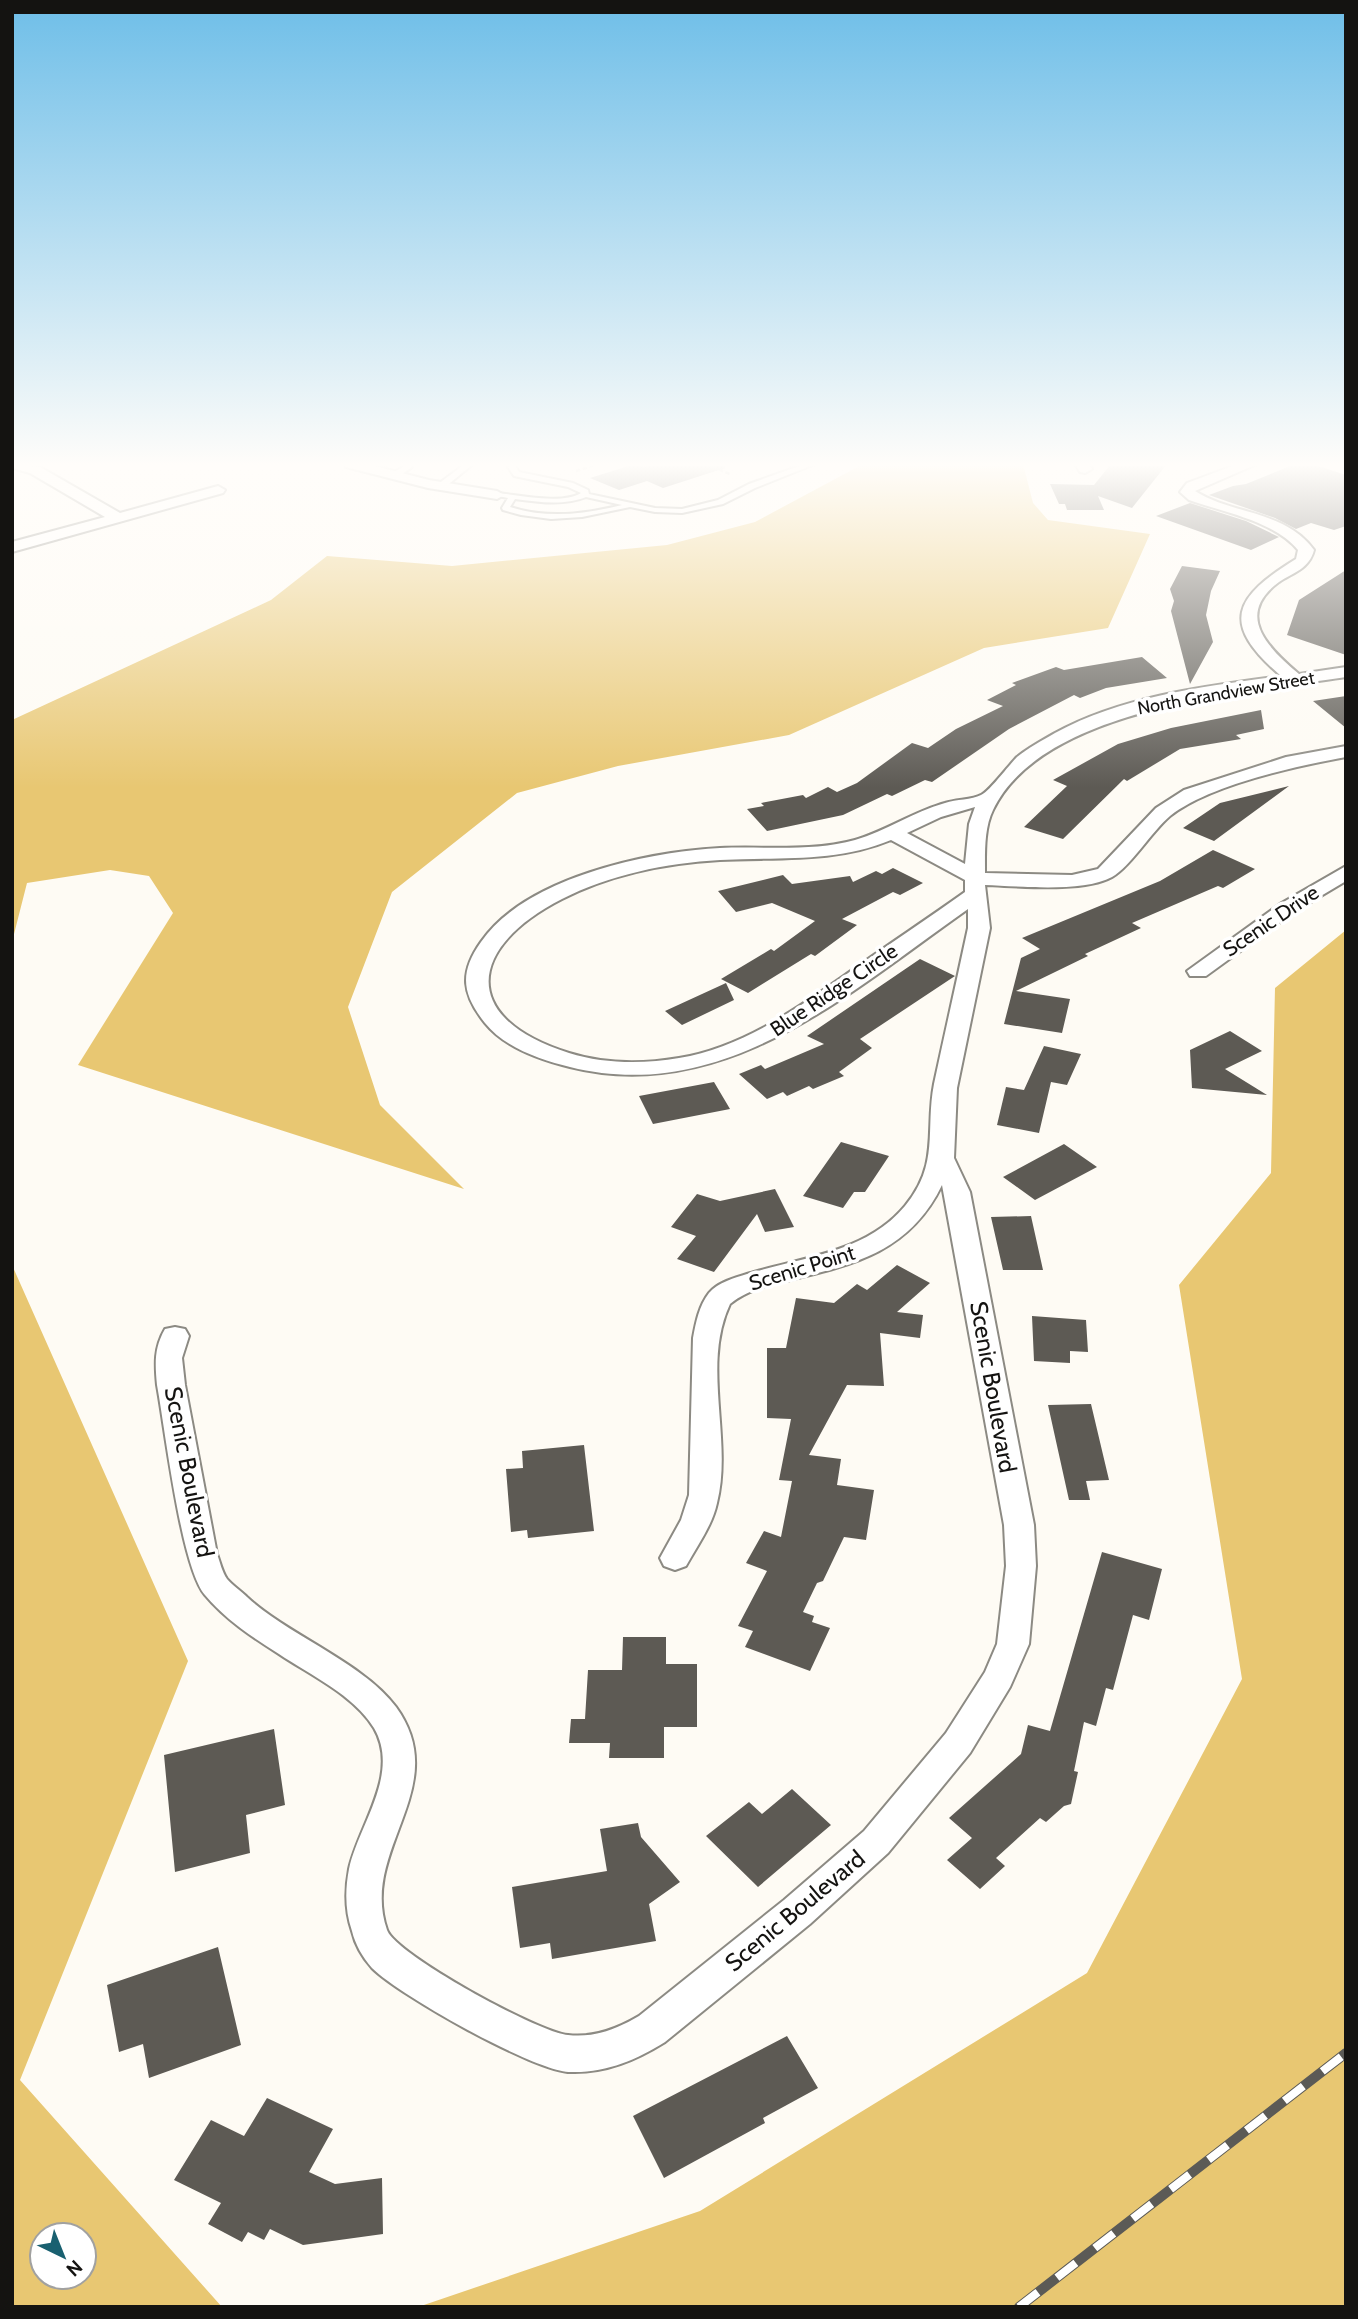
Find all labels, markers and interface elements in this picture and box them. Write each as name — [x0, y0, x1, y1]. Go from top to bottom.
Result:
street label: North Grandview Street — [1136, 667, 1316, 719]
street label: Scenic Drive — [1218, 879, 1323, 962]
street label: Blue Ridge Circle — [765, 938, 902, 1041]
street label: Scenic Point — [746, 1240, 858, 1295]
street label: Scenic Boulevard — [964, 1299, 1023, 1475]
street label: Scenic Boulevard — [159, 1384, 220, 1560]
street label: Scenic Boulevard — [719, 1844, 870, 1977]
north arrow — [28, 2221, 98, 2291]
text: N — [61, 2255, 87, 2281]

